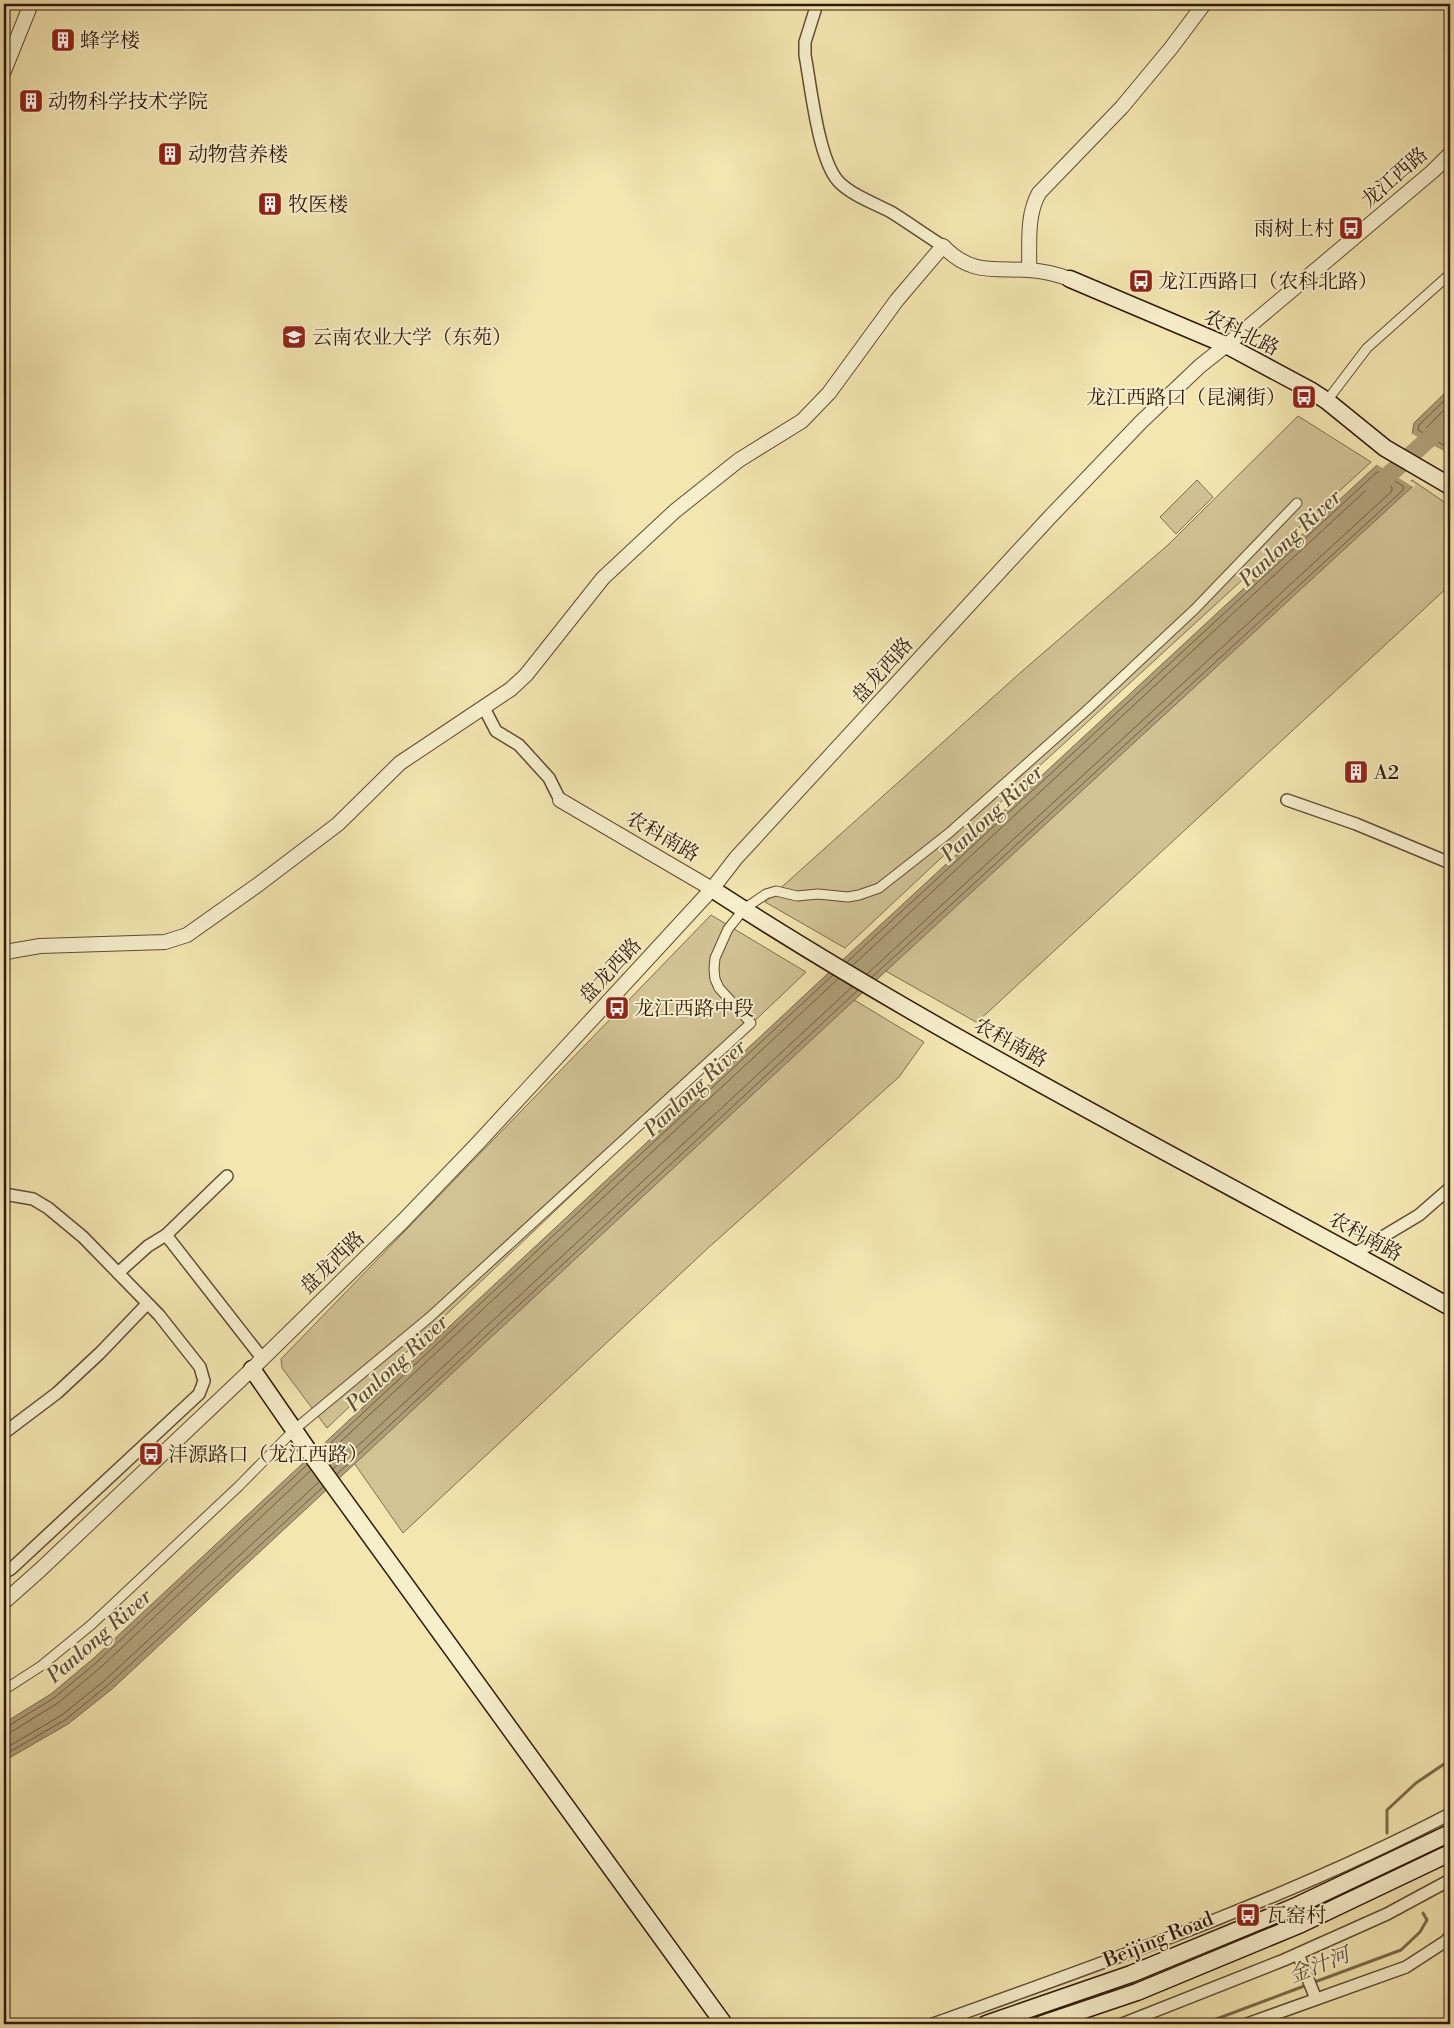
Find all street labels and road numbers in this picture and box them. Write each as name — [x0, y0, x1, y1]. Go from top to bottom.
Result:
street label: 龙江西路 — [1357, 142, 1433, 214]
street label: 农科北路 — [1200, 305, 1283, 362]
street label: 盘龙西路 — [847, 633, 919, 709]
street label: 农科南路 — [621, 806, 703, 868]
street label: 盘龙西路 — [575, 933, 648, 1009]
street label: 农科南路 — [969, 1013, 1051, 1074]
street label: 农科南路 — [1324, 1207, 1406, 1268]
street label: 盘龙西路 — [296, 1226, 370, 1300]
street label: Beijing Road — [1099, 1907, 1218, 1974]

